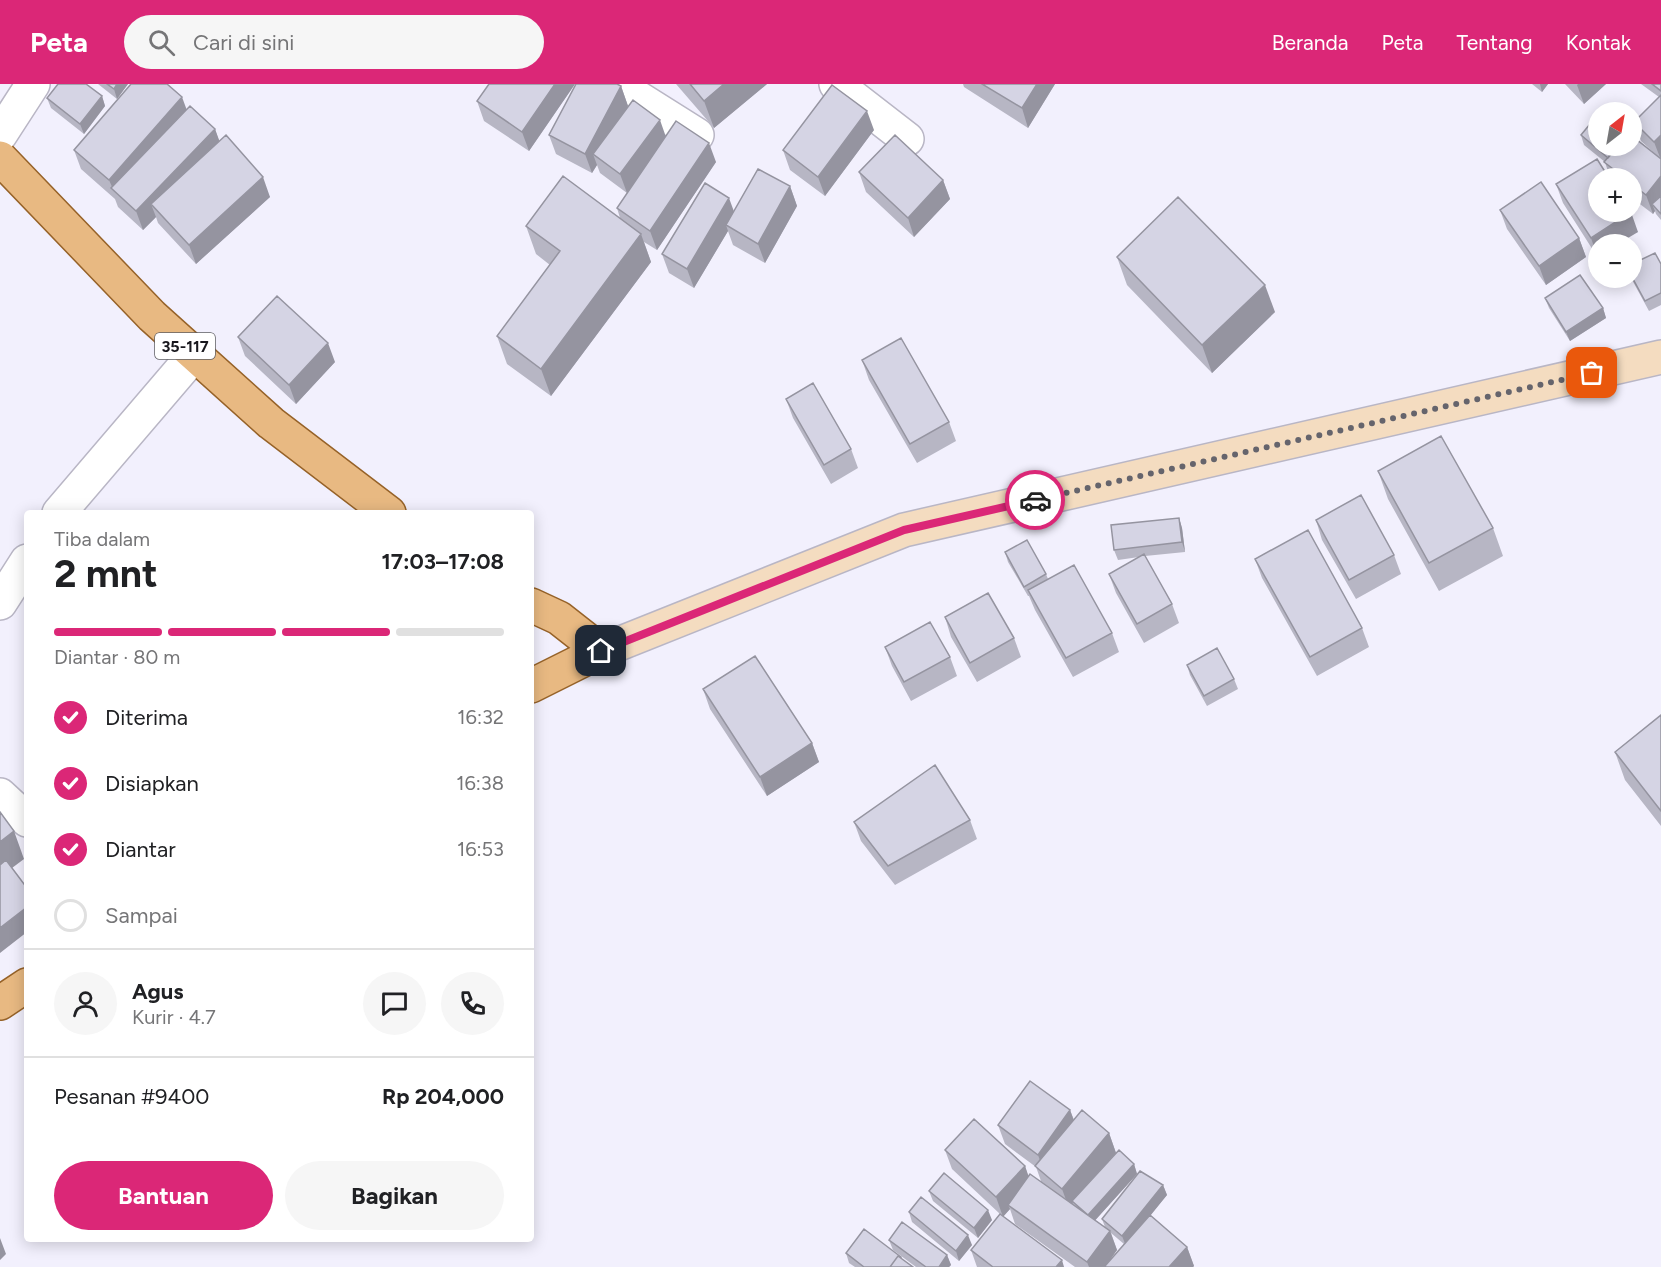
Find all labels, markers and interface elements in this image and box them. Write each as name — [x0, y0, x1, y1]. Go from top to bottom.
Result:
search box — [124, 15, 544, 69]
text: Peta — [30, 25, 88, 59]
icon: search — [145, 26, 178, 59]
text: Cari di sini — [193, 29, 294, 56]
text: Beranda — [1272, 30, 1349, 55]
text: Peta — [1382, 30, 1424, 55]
text: Tentang — [1457, 30, 1533, 55]
text: Kontak — [1566, 30, 1631, 55]
north arrow — [1588, 102, 1642, 156]
map controls — [1588, 102, 1642, 288]
button: + — [1588, 168, 1642, 222]
button: − — [1588, 234, 1642, 288]
road number: 35-117 — [155, 333, 215, 359]
pin — [1566, 347, 1617, 398]
icon: bag — [1575, 356, 1608, 389]
courier — [1005, 470, 1065, 530]
icon: car — [1019, 484, 1052, 517]
text: Tiba dalam — [54, 527, 150, 551]
text: 17:03–17:08 — [381, 548, 504, 575]
text: 2 mnt — [54, 550, 158, 597]
pin — [575, 625, 626, 676]
icon: home — [584, 634, 617, 667]
text: Diantar · 80 m — [54, 645, 180, 669]
icon: check — [54, 701, 87, 734]
text: Diterima — [105, 704, 188, 731]
text: 16:32 — [457, 705, 504, 729]
icon: check — [54, 767, 87, 800]
text: Disiapkan — [105, 770, 199, 797]
text: 16:38 — [456, 771, 504, 795]
icon: check — [54, 833, 87, 866]
text: Diantar — [105, 836, 176, 863]
text: 16:53 — [457, 837, 504, 861]
text: Sampai — [105, 902, 178, 929]
button: person — [54, 972, 117, 1035]
button: chat — [363, 972, 426, 1035]
button: phone — [441, 972, 504, 1035]
text: Agus — [132, 978, 183, 1005]
text: Kurir · 4.7 — [132, 1005, 216, 1029]
text: Pesanan #9400 — [54, 1083, 209, 1110]
text: Rp 204,000 — [382, 1083, 504, 1110]
button: Bantuan — [54, 1161, 273, 1230]
button: Bagikan — [285, 1161, 504, 1230]

